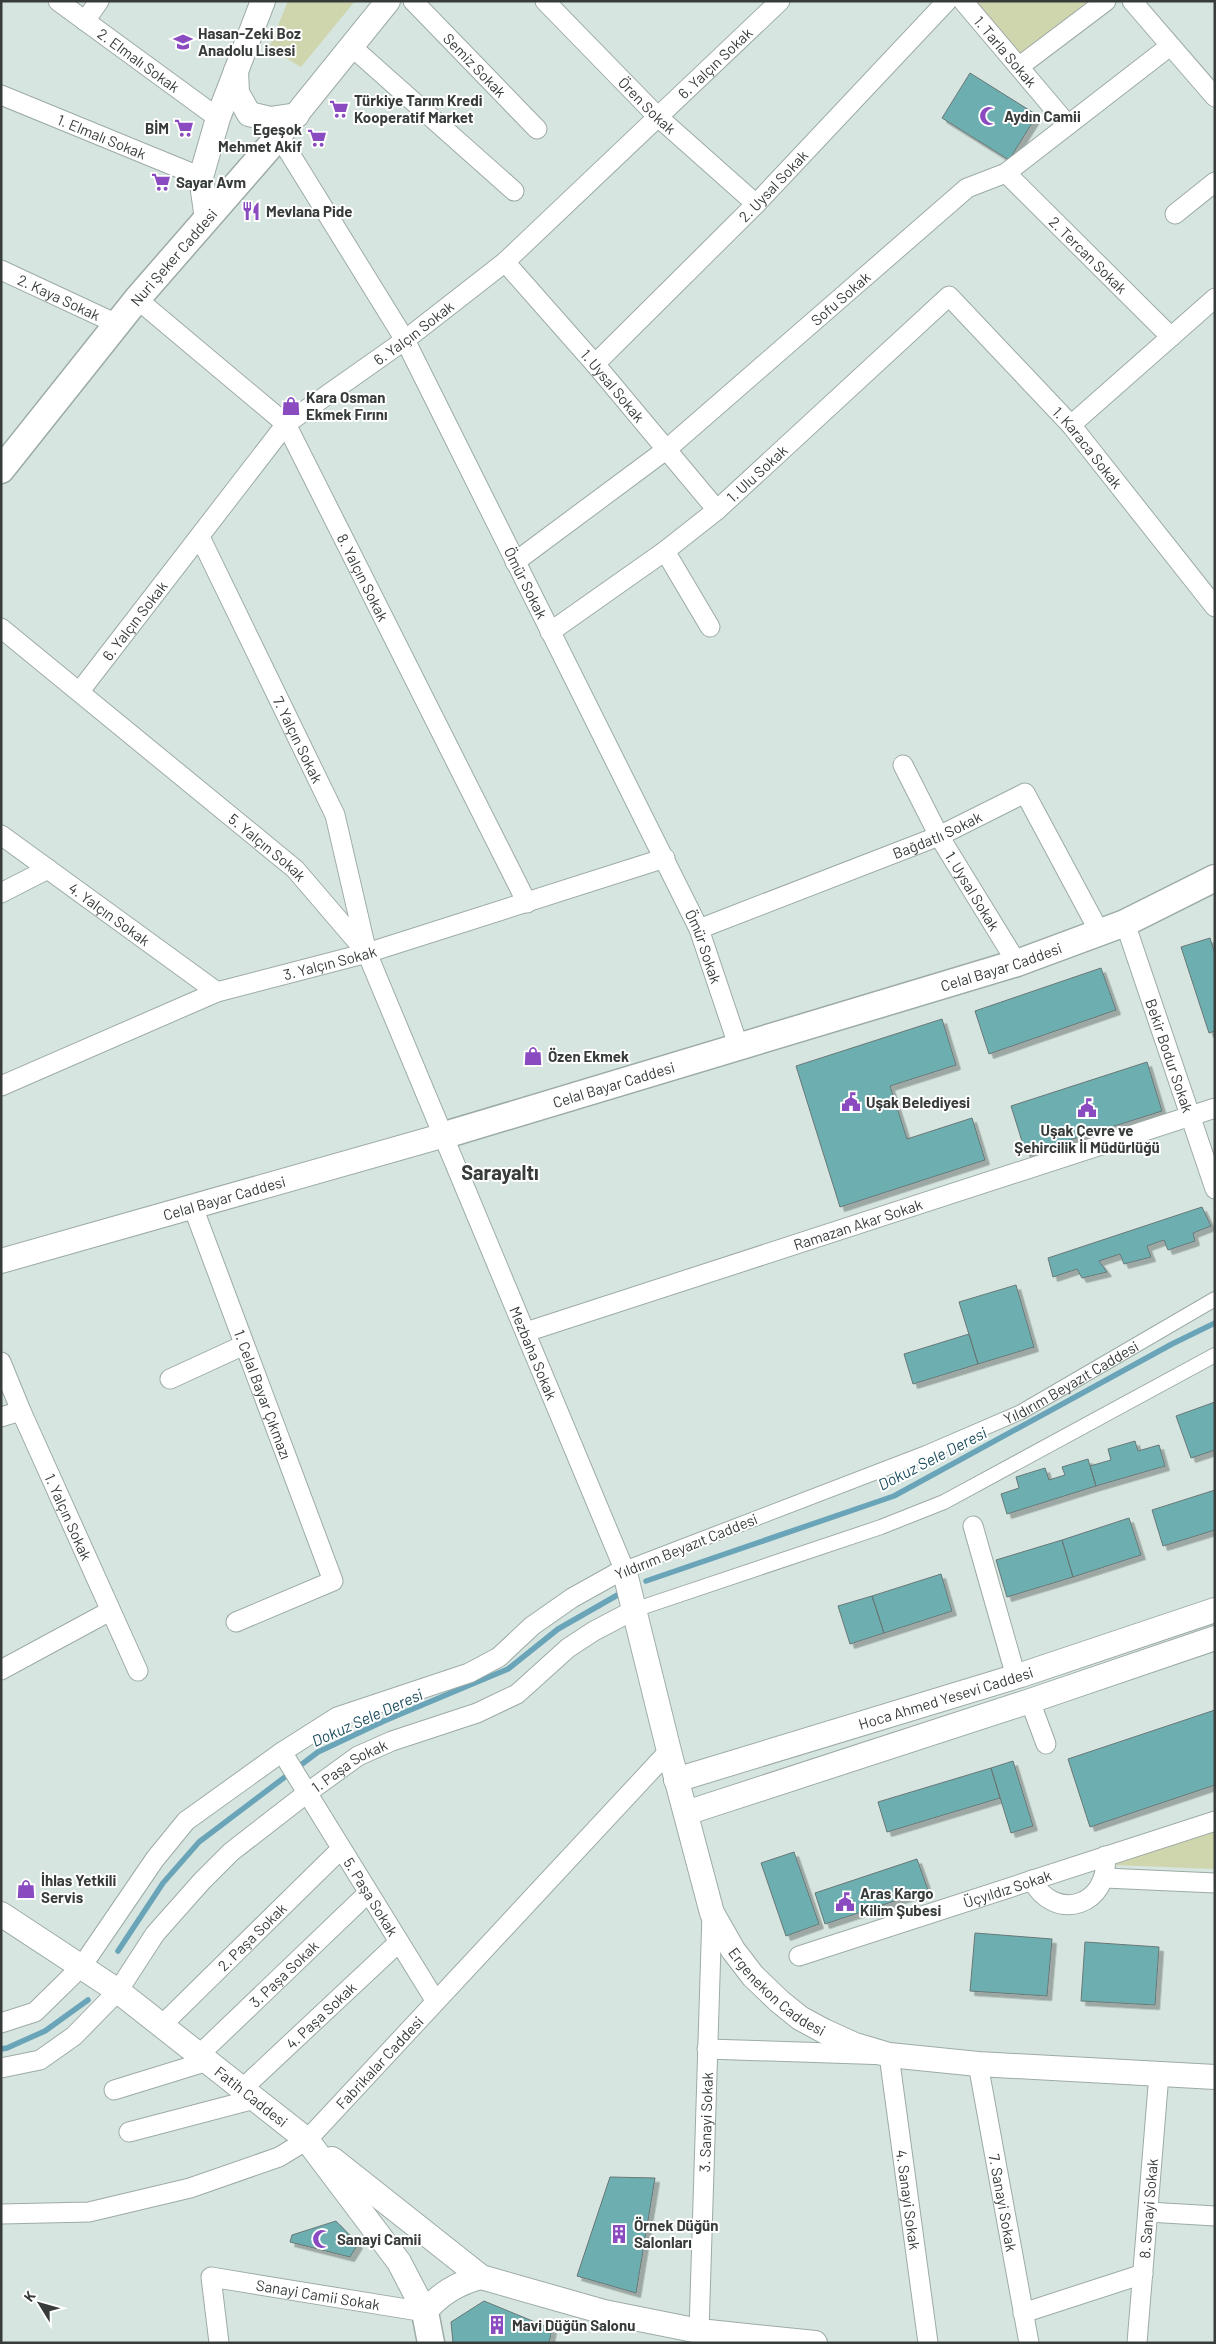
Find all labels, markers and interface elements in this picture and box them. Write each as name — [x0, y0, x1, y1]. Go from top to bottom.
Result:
street label: 1. Tarla Sokak — [970, 12, 1041, 91]
street label: 6. Yalçın Sokak — [674, 23, 756, 102]
street label: 2. Elmalı Sokak — [94, 24, 184, 96]
place label: Hasan-Zeki Boz Anadolu Lisesi — [198, 24, 301, 59]
street label: Semiz Sokak — [440, 29, 510, 101]
school or university icon: Hasan-Zeki Boz Anadolu Lisesi — [172, 31, 194, 53]
street label: Ören Sokak — [615, 73, 680, 138]
place label: Türkiye Tarım Kredi Kooperatif Market — [354, 91, 483, 126]
supermarket icon: Türkiye Tarım Kredi Kooperatif Market — [328, 98, 350, 120]
mosque icon: Aydın Camii — [978, 105, 1000, 127]
place label: Aydın Camii — [1004, 107, 1081, 125]
street label: 1. Elmalı Sokak — [55, 110, 149, 163]
supermarket icon: BİM — [173, 117, 195, 139]
place label: BİM — [145, 119, 169, 137]
place label: Egeşok Mehmet Akif — [218, 120, 302, 155]
supermarket icon: Egeşok Mehmet Akif — [306, 127, 328, 149]
street label: 2. Uysal Sokak — [735, 146, 812, 225]
supermarket icon: Sayar Avm — [150, 171, 172, 193]
place label: Sayar Avm — [176, 173, 246, 191]
restaurant icon: Mevlana Pide — [240, 200, 262, 222]
place label: Mevlana Pide — [266, 202, 352, 220]
street label: Nuri Şeker Caddesi — [126, 205, 221, 309]
street label: 2. Tercan Sokak — [1046, 212, 1131, 298]
street label: Sofu Sokak — [807, 267, 874, 329]
street label: 2. Kaya Sokak — [15, 270, 104, 324]
street label: 6. Yalçın Sokak — [370, 296, 457, 368]
street label: 1. Uysal Sokak — [577, 345, 649, 426]
place label: Kara Osman Ekmek Fırını — [306, 388, 387, 423]
shop icon: Kara Osman Ekmek Fırını — [280, 395, 302, 417]
street label: 1. Karaca Sokak — [1049, 403, 1127, 492]
street label: 1. Ulu Sokak — [723, 441, 791, 506]
street label: 8. Yalçın Sokak — [334, 530, 393, 624]
street label: Ömür Sokak — [501, 544, 552, 622]
street label: 6. Yalçın Sokak — [98, 577, 171, 664]
street label: 7. Yalçın Sokak — [270, 693, 327, 786]
street label: Bağdatlı Sokak — [890, 807, 985, 862]
street label: 5. Yalçın Sokak — [225, 809, 310, 885]
street label: 1. Uysal Sokak — [942, 848, 1004, 934]
street label: 4. Yalçın Sokak — [65, 878, 154, 950]
street label: Ömür Sokak — [682, 906, 726, 986]
street label: Celal Bayar Caddesi — [938, 938, 1064, 995]
street label: 3. Yalçın Sokak — [281, 941, 379, 983]
street label: Bekir Bodur Sokak — [1142, 996, 1198, 1115]
shop icon: Özen Ekmek — [522, 1045, 544, 1067]
place label: Özen Ekmek — [548, 1047, 629, 1065]
street label: Celal Bayar Caddesi — [550, 1057, 677, 1111]
public building icon: Uşak Belediyesi — [840, 1091, 862, 1113]
place label: Uşak Belediyesi — [866, 1093, 970, 1111]
public building icon: Uşak Çevre ve Şehircilik İl Müdürlüğü — [1076, 1097, 1098, 1119]
place label: Uşak Çevre ve Şehircilik İl Müdürlüğü — [1014, 1121, 1160, 1156]
district label: Sarayaltı — [461, 1160, 539, 1184]
street label: Celal Bayar Caddesi — [161, 1172, 288, 1224]
street label: Ramazan Akar Sokak — [791, 1195, 925, 1253]
street label: Mezbaha Sokak — [506, 1303, 561, 1403]
street label: 1. Celal Bayar Çıkmazı — [231, 1327, 296, 1461]
street label: Yıldırım Beyazıt Caddesi — [1001, 1337, 1142, 1428]
water label: Dokuz Sele Deresi — [874, 1422, 990, 1494]
street label: 1. Yalçın Sokak — [41, 1471, 96, 1563]
street label: Yıldırım Beyazıt Caddesi — [612, 1509, 760, 1583]
street label: Hoca Ahmed Yesevi Caddesi — [856, 1663, 1035, 1733]
water label: Dokuz Sele Deresi — [309, 1684, 425, 1750]
street label: 1. Paşa Sokak — [308, 1735, 390, 1796]
street label: 5. Paşa Sokak — [340, 1854, 403, 1940]
street label: Üçyıldız Sokak — [961, 1866, 1054, 1911]
place label: İhlas Yetkili Servis — [41, 1871, 117, 1906]
shop icon: İhlas Yetkili Servis — [15, 1878, 37, 1900]
place label: Aras Kargo Kilim Şubesi — [860, 1884, 941, 1919]
public building icon: Aras Kargo Kilim Şubesi — [834, 1891, 856, 1913]
street label: 2. Paşa Sokak — [214, 1899, 290, 1974]
street label: 3. Paşa Sokak — [245, 1936, 322, 2011]
street label: Ergenekon Caddesi — [725, 1944, 829, 2039]
street label: 4. Paşa Sokak — [282, 1978, 360, 2052]
street label: Fabrikalar Caddesi — [332, 2012, 427, 2112]
street label: Fatih Caddesi — [211, 2062, 292, 2131]
street label: 3. Sanayi Sokak — [695, 2071, 716, 2173]
street label: 4. Sanayi Sokak — [893, 2148, 924, 2251]
street label: 7. Sanayi Sokak — [986, 2152, 1021, 2253]
street label: 8. Sanayi Sokak — [1135, 2157, 1161, 2259]
place label: Örnek Düğün Salonları — [634, 2216, 719, 2251]
building icon: Örnek Düğün Salonları — [608, 2223, 630, 2245]
mosque icon: Sanayi Camii — [311, 2228, 333, 2250]
place label: Sanayi Camii — [337, 2230, 421, 2248]
street label: Sanayi Camii Sokak — [255, 2276, 382, 2314]
north arrow — [15, 2279, 65, 2329]
text: K — [20, 2287, 39, 2304]
building icon: Mavi Düğün Salonu — [486, 2314, 508, 2336]
place label: Mavi Düğün Salonu — [512, 2316, 635, 2334]

